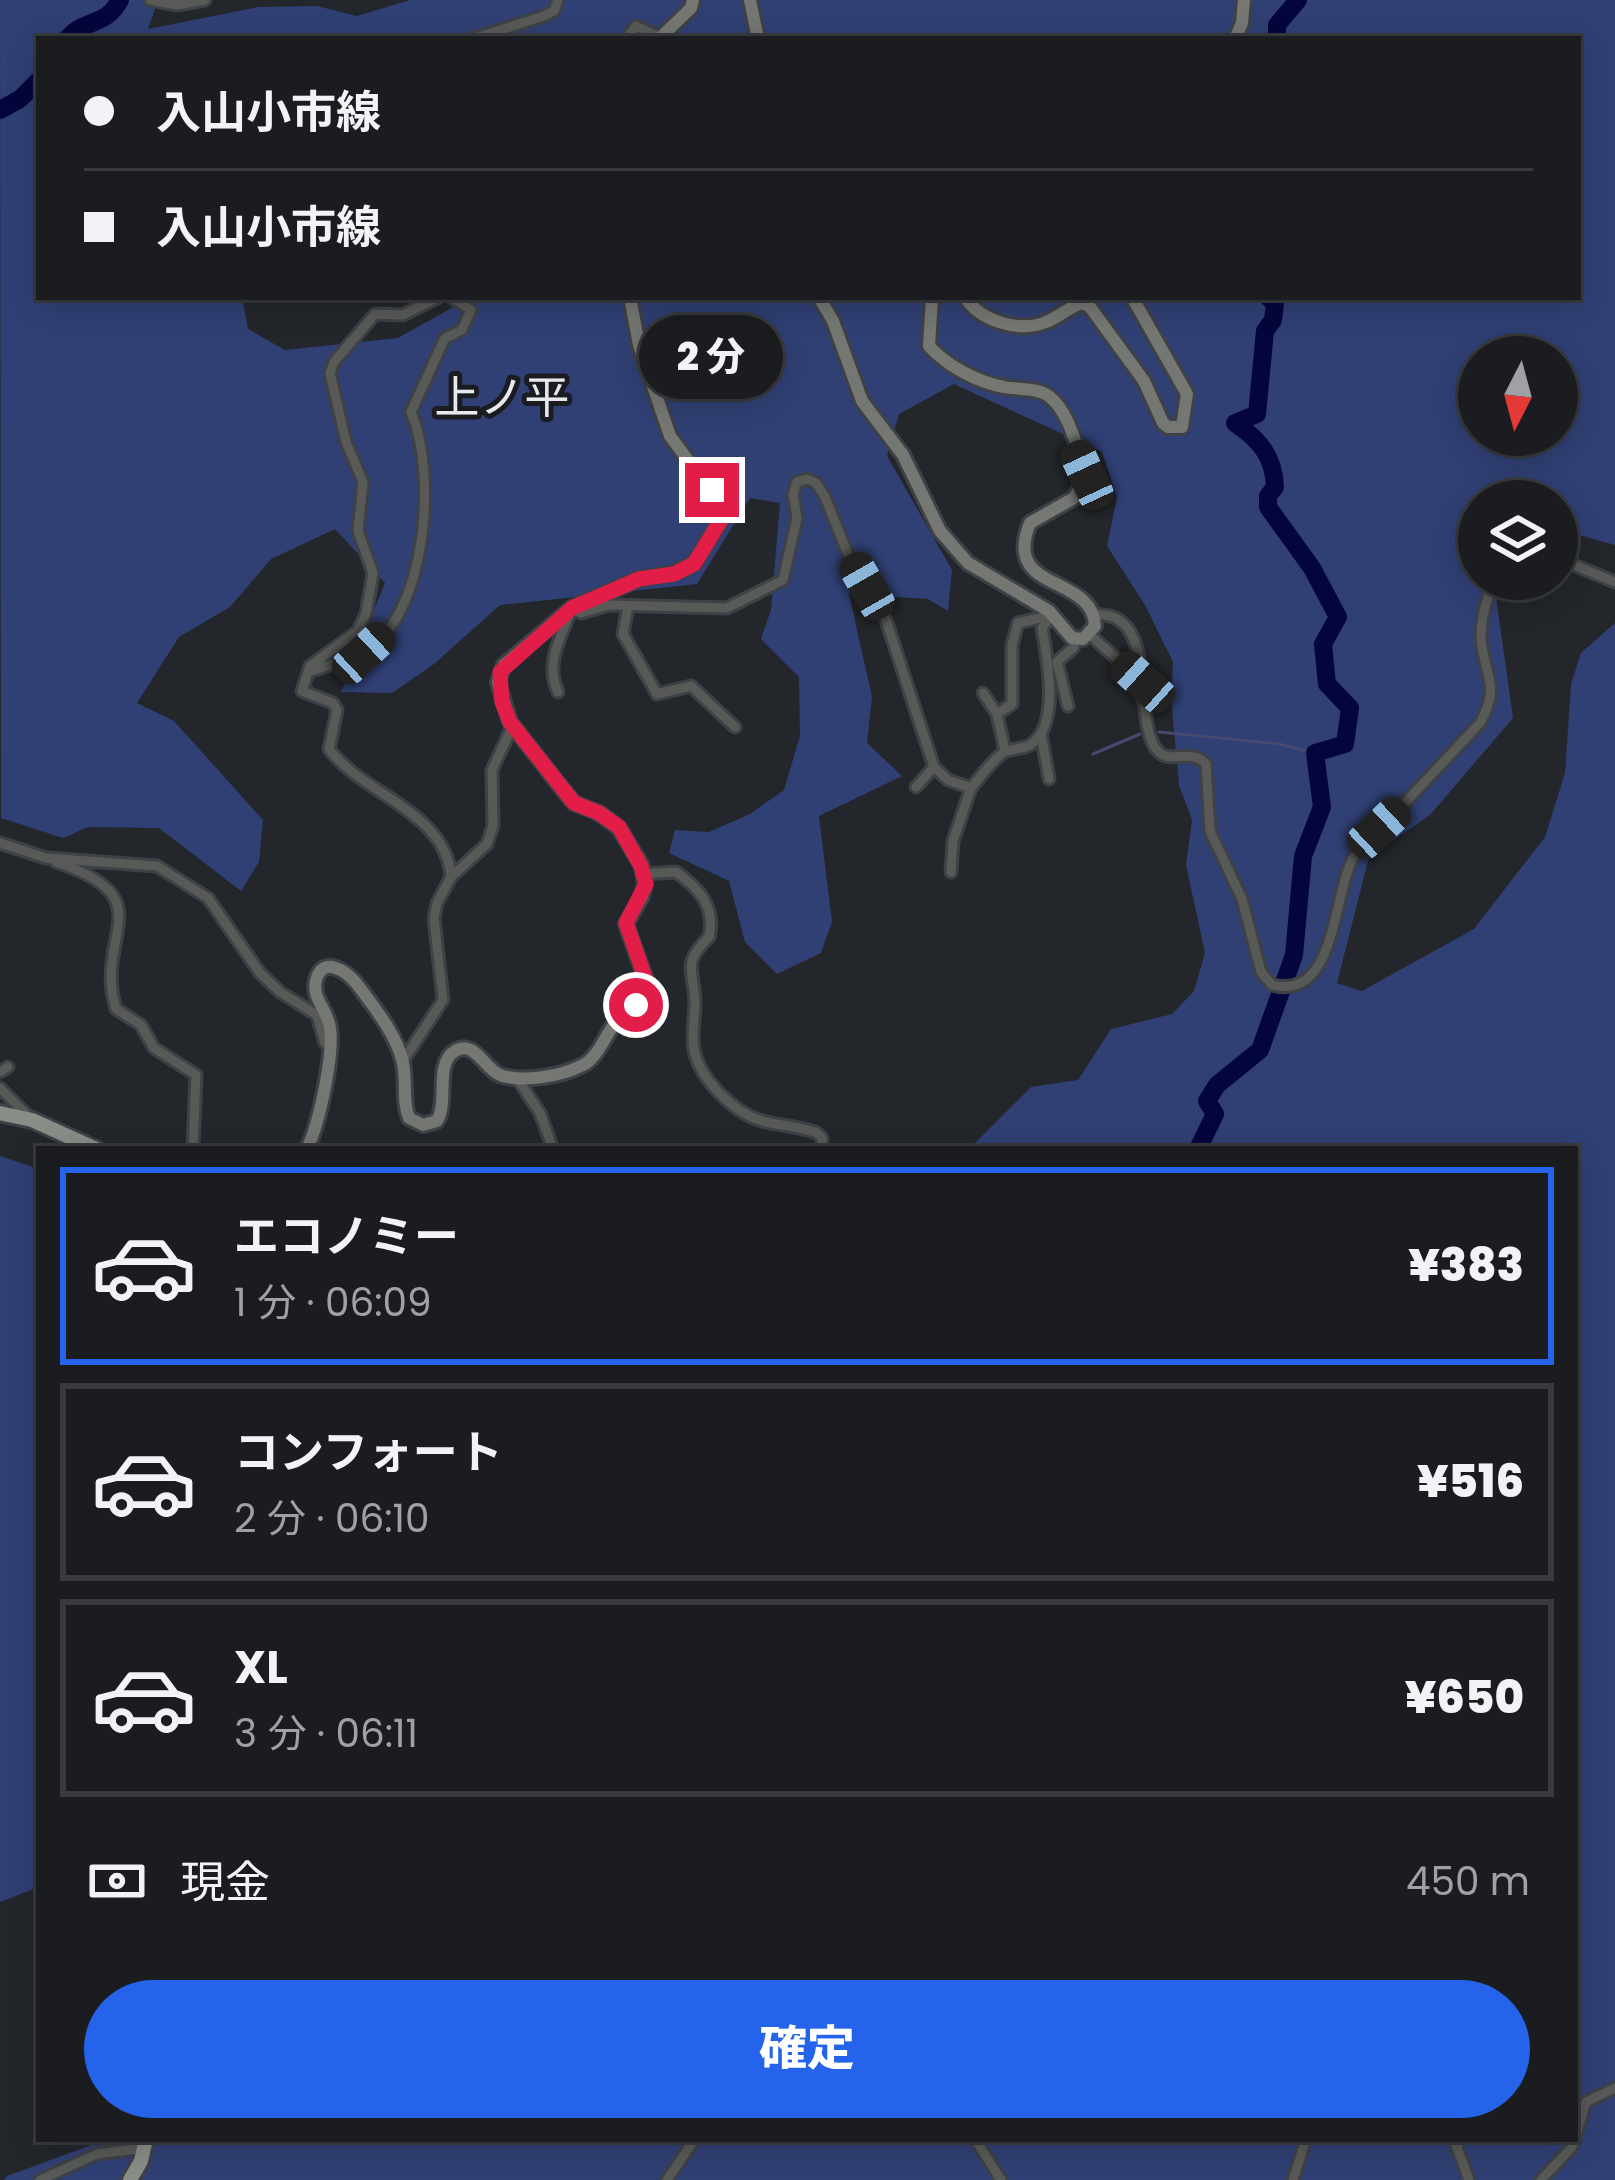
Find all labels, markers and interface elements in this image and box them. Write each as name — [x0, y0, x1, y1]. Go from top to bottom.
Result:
text: 入山小市線 — [156, 81, 381, 144]
text: 入山小市線 — [156, 196, 381, 259]
callout: 2 分 — [640, 316, 784, 400]
text: 2 分 — [677, 329, 745, 384]
north arrow — [1458, 336, 1578, 456]
map controls — [1458, 336, 1578, 600]
district label: 上ノ平 — [434, 366, 570, 429]
car — [1055, 435, 1119, 515]
route end — [685, 463, 739, 517]
button: layers — [1458, 480, 1578, 600]
car — [833, 546, 901, 626]
car — [325, 615, 403, 691]
car — [1104, 645, 1182, 719]
car — [1340, 790, 1418, 866]
route start — [609, 978, 663, 1032]
text: エコノミー — [234, 1205, 459, 1268]
icon: car — [90, 1212, 198, 1320]
text: ¥383 — [1408, 1234, 1524, 1297]
text: 1 分 · 06:09 — [234, 1275, 432, 1330]
text: コンフォート — [234, 1421, 503, 1484]
icon: car — [90, 1428, 198, 1536]
text: ¥516 — [1417, 1450, 1524, 1513]
text: 2 分 · 06:10 — [234, 1491, 429, 1546]
text: XL — [234, 1636, 288, 1699]
icon: car — [90, 1644, 198, 1752]
text: ¥650 — [1405, 1666, 1524, 1729]
text: 3 分 · 06:11 — [234, 1706, 418, 1761]
icon: cash — [84, 1848, 150, 1914]
text: 現金 — [180, 1851, 270, 1914]
text: 450 m — [1406, 1854, 1530, 1909]
button: 確定 — [84, 1980, 1530, 2118]

